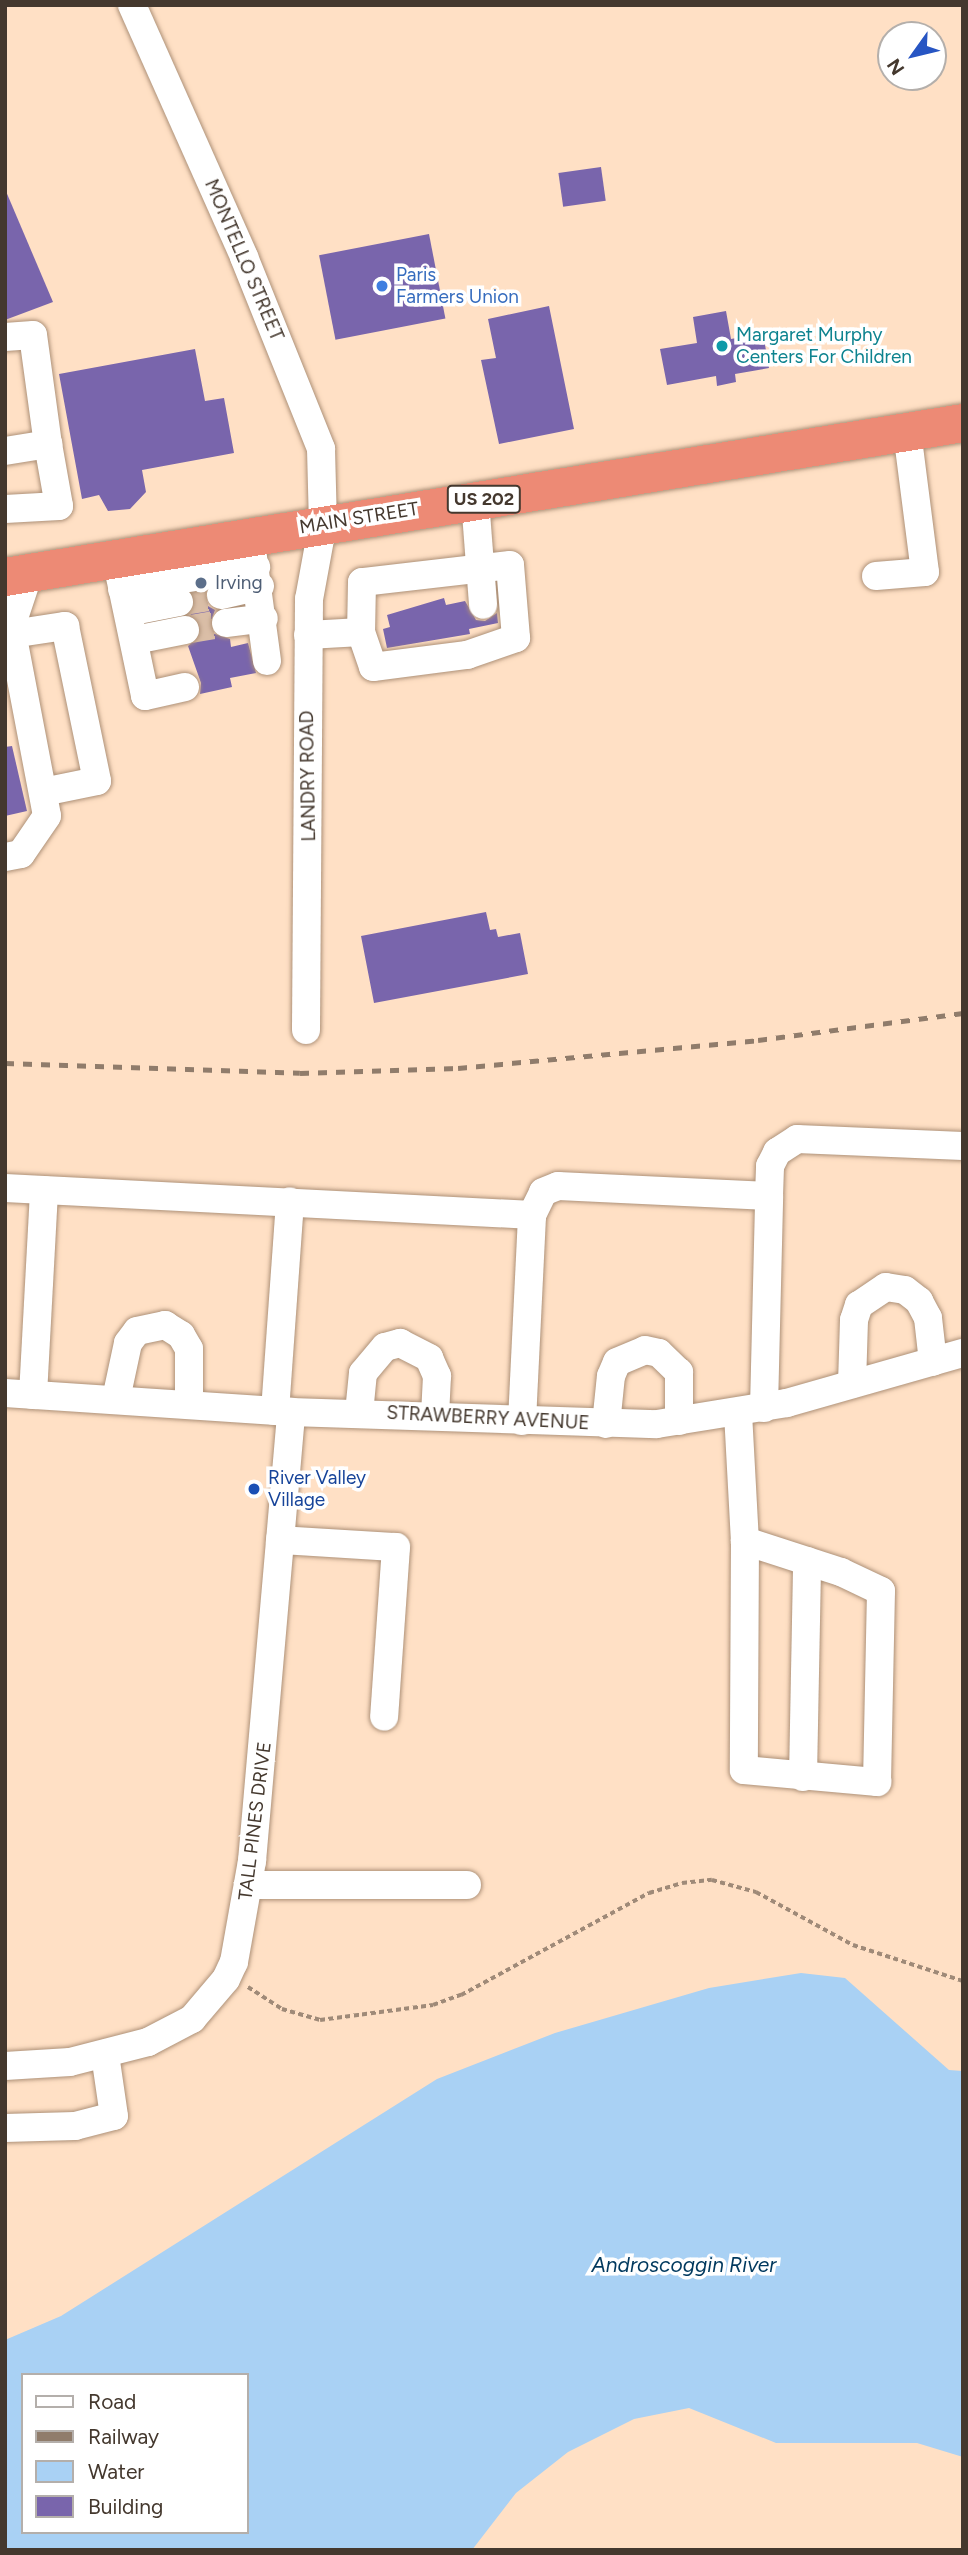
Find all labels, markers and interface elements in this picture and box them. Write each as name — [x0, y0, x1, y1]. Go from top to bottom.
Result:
north arrow — [877, 21, 947, 91]
text: N — [882, 54, 909, 79]
street label: MONTELLO STREET — [200, 176, 288, 344]
place label: Paris Farmers Union — [396, 264, 519, 308]
marker: Paris Farmers Union — [374, 278, 390, 294]
place label: Margaret Murphy Centers For Children — [736, 324, 912, 368]
marker: Margaret Murphy Centers For Children — [714, 338, 730, 354]
road number: US 202 — [446, 485, 522, 514]
street label: MAIN STREET — [298, 497, 420, 539]
place label: Irving — [215, 572, 263, 594]
marker: Irving — [193, 575, 209, 591]
street label: LANDRY ROAD — [295, 710, 321, 842]
street label: STRAWBERRY AVENUE — [386, 1401, 590, 1435]
place label: River Valley Village — [268, 1467, 366, 1511]
marker: River Valley Village — [246, 1481, 262, 1497]
street label: TALL PINES DRIVE — [234, 1740, 276, 1902]
water label: Androscoggin River — [592, 2252, 776, 2278]
legend — [21, 2373, 248, 2534]
text: Road — [88, 2389, 136, 2414]
text: Railway — [88, 2424, 159, 2449]
text: Water — [88, 2459, 144, 2484]
text: Building — [88, 2494, 163, 2519]

